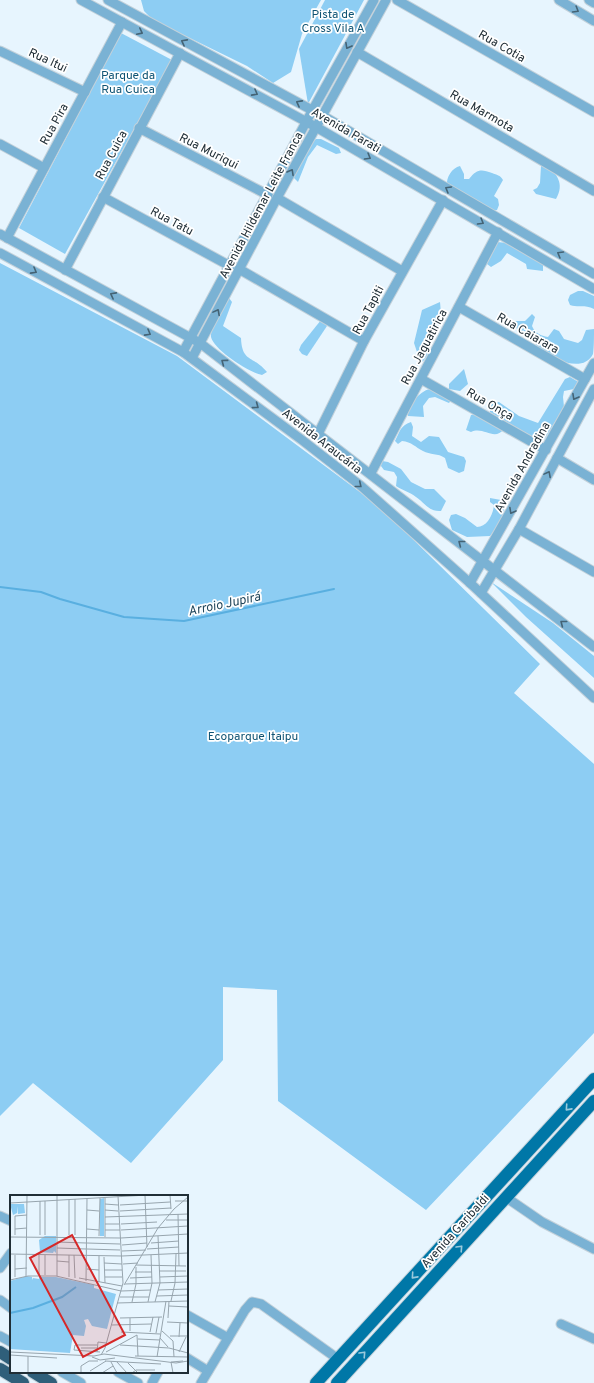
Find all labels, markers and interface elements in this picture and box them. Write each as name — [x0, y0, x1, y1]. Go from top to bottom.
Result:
one-way arrow — [572, 6, 579, 13]
park label: Pista de Cross Vila A — [301, 7, 365, 37]
one-way arrow — [136, 27, 143, 35]
street label: Rua Cotia — [475, 27, 528, 67]
one-way arrow — [181, 39, 188, 47]
one-way arrow — [345, 42, 353, 49]
street label: Rua Itui — [26, 45, 70, 77]
park label: Parque da Rua Cuica — [101, 68, 155, 98]
street label: Rua Marmota — [446, 87, 517, 137]
one-way arrow — [251, 89, 258, 96]
street label: Rua Pira — [37, 101, 73, 148]
one-way arrow — [296, 101, 303, 108]
street label: Avenida Parati — [308, 105, 383, 157]
street label: Rua Cuica — [92, 128, 132, 183]
street label: Avenida Hildemar Leite Franca — [216, 129, 307, 282]
street label: Rua Muriqui — [176, 130, 241, 174]
one-way arrow — [364, 152, 371, 159]
one-way arrow — [287, 169, 294, 176]
one-way arrow — [445, 187, 452, 194]
street label: Rua Tatu — [147, 204, 196, 240]
one-way arrow — [476, 218, 484, 225]
one-way arrow — [557, 252, 564, 259]
one-way arrow — [30, 267, 37, 274]
street label: Rua Tapiti — [349, 283, 388, 338]
one-way arrow — [110, 293, 117, 300]
street label: Rua Jaguatirica — [398, 307, 452, 388]
one-way arrow — [212, 308, 220, 316]
street label: Rua Caiarara — [494, 310, 561, 358]
one-way arrow — [144, 329, 152, 336]
one-way arrow — [222, 360, 229, 367]
street label: Rua Onça — [463, 385, 516, 425]
one-way arrow — [573, 393, 580, 400]
one-way arrow — [252, 401, 259, 409]
street label: Avenida Araucária — [278, 406, 365, 478]
street label: Avenida Andradina — [491, 419, 554, 516]
one-way arrow — [543, 471, 551, 478]
one-way arrow — [354, 480, 362, 487]
one-way arrow — [509, 506, 516, 514]
one-way arrow — [458, 541, 465, 548]
water label: Arroio Jupirá — [187, 589, 263, 620]
one-way arrow — [561, 621, 568, 628]
park label: Ecoparque Itaipu — [208, 729, 298, 745]
one-way arrow — [565, 1103, 572, 1111]
street label: Avenida Garibaldi — [418, 1191, 493, 1272]
inset map — [10, 1195, 188, 1373]
one-way arrow — [456, 1245, 463, 1253]
one-way arrow — [412, 1272, 419, 1279]
one-way arrow — [358, 1351, 366, 1359]

